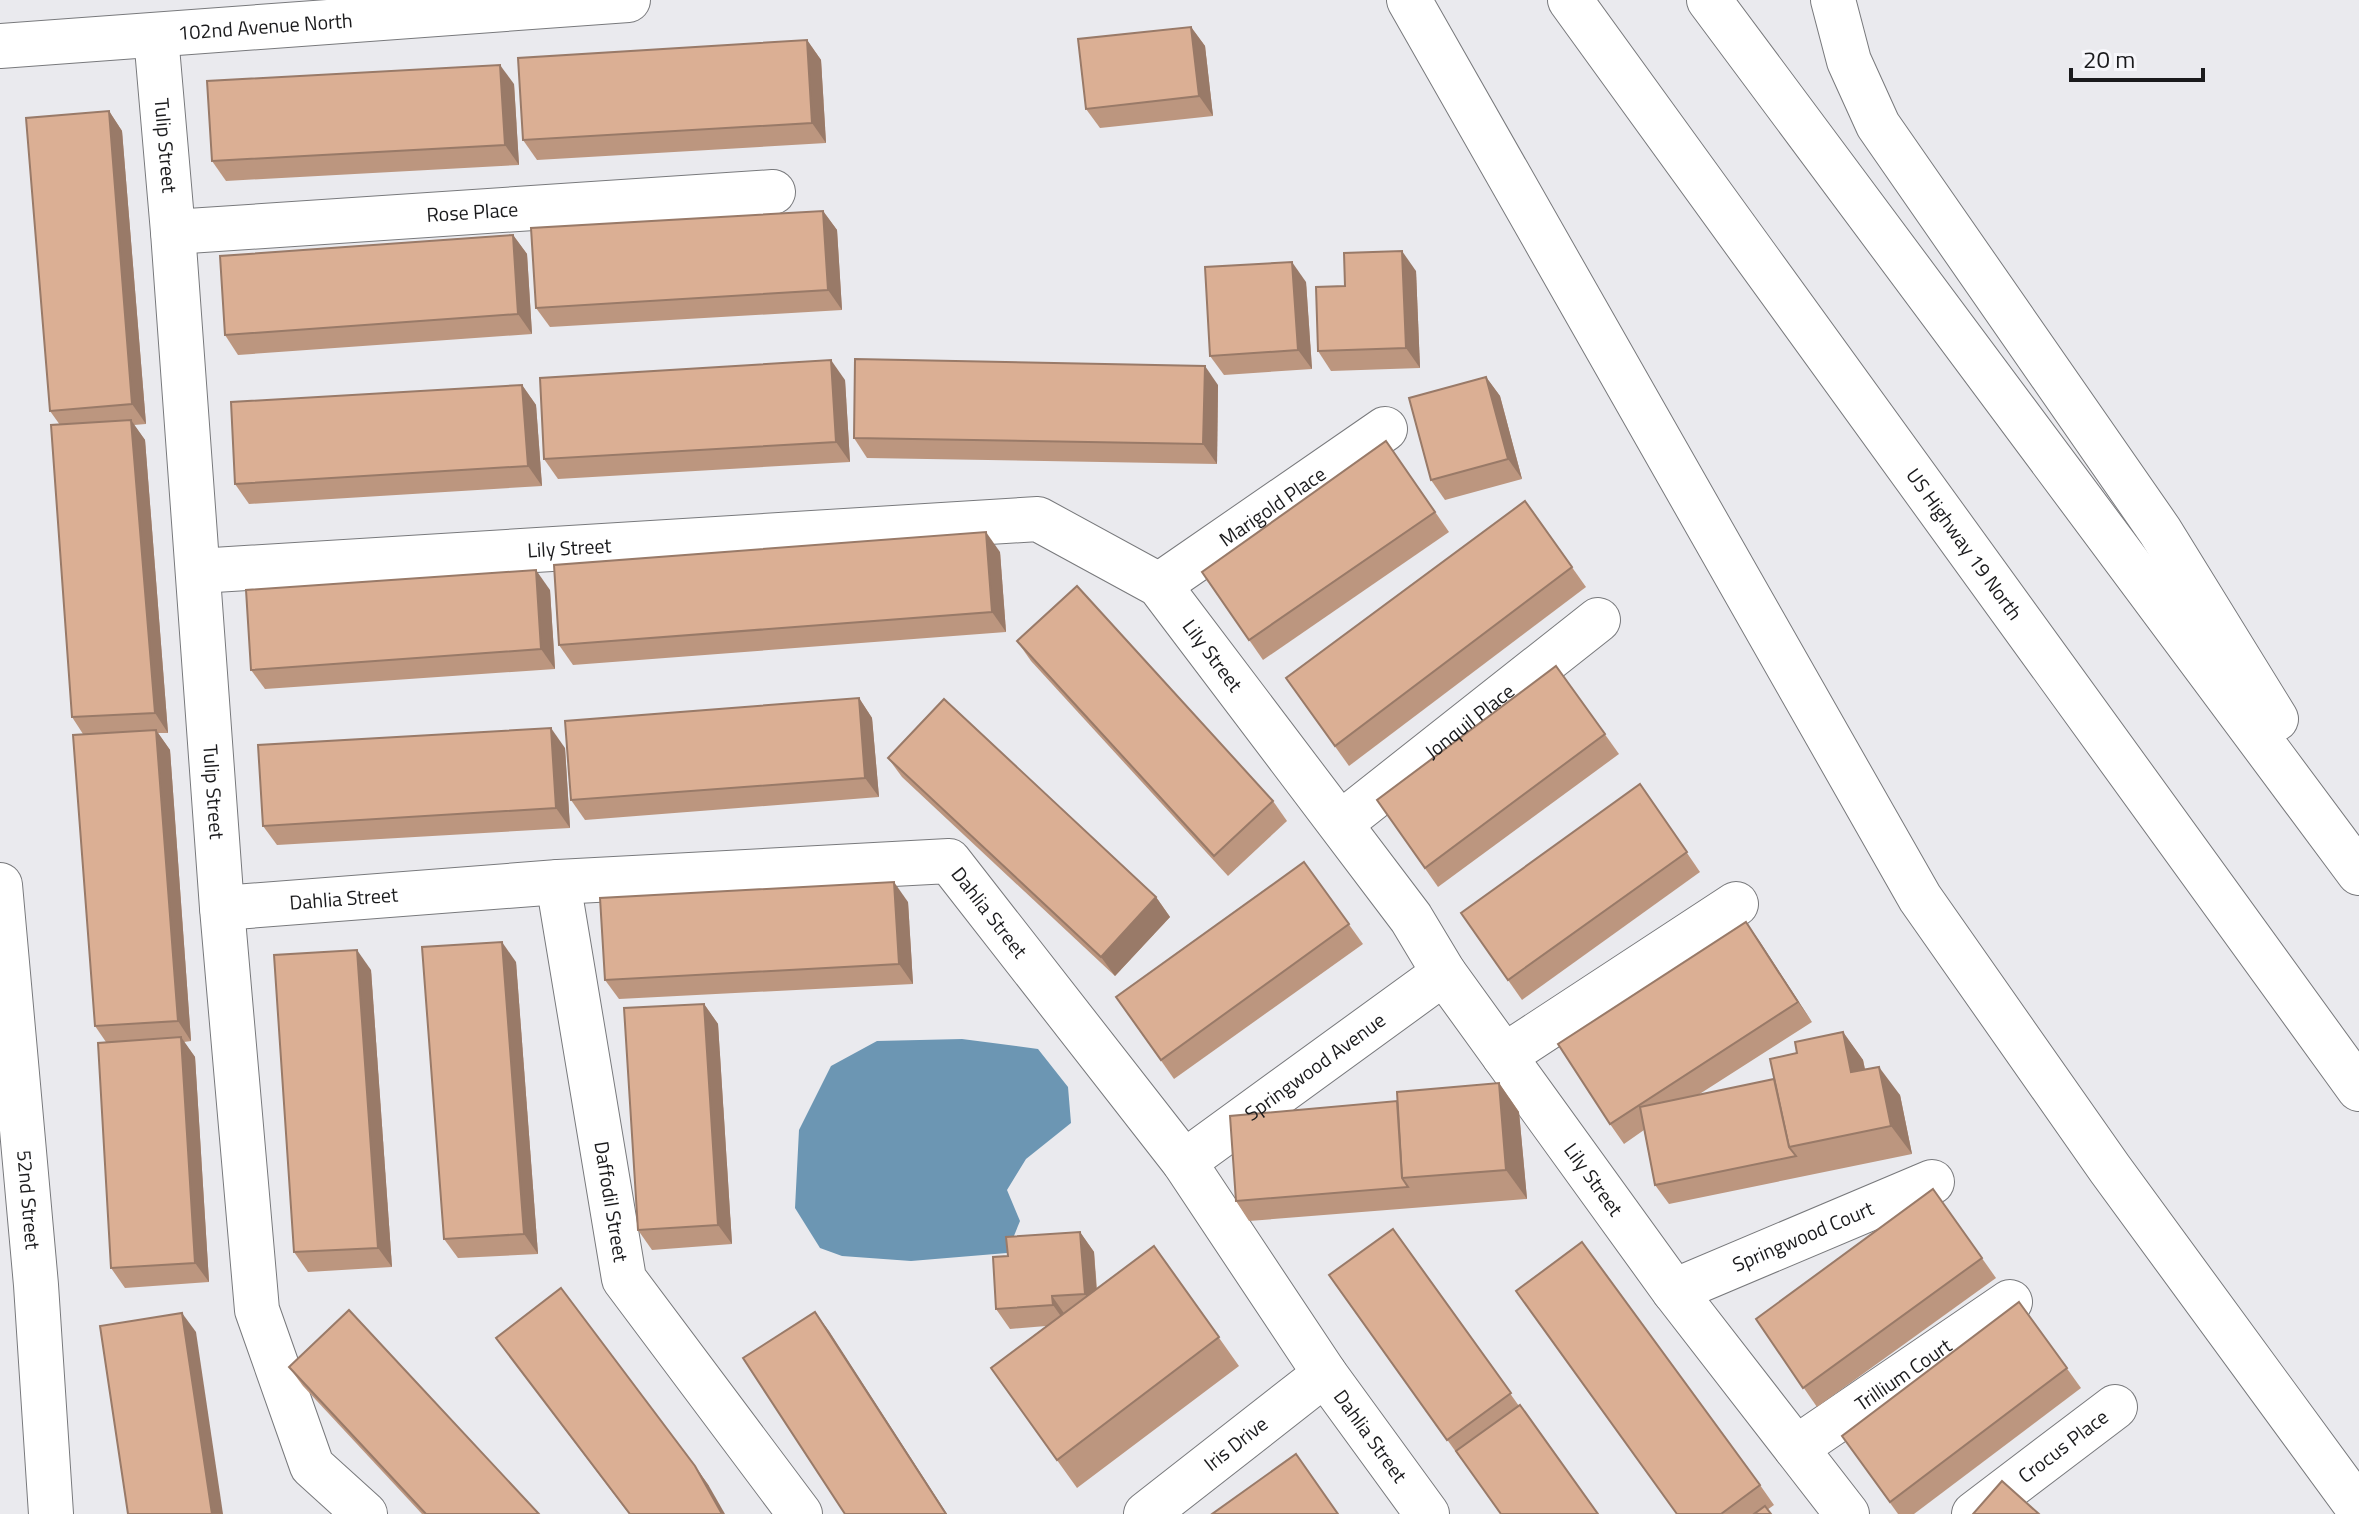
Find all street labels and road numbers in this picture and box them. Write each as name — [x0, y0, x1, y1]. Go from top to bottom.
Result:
street label: 102nd Avenue North — [177, 4, 354, 48]
street label: Tulip Street — [146, 97, 186, 194]
street label: Rose Place — [425, 193, 519, 230]
street label: Marigold Place — [1213, 458, 1332, 554]
street label: US Highway 19 North — [1899, 461, 2030, 627]
street label: Lily Street — [526, 529, 612, 566]
street label: Lily Street — [1175, 612, 1251, 698]
street label: Jonquil Place — [1418, 676, 1521, 766]
street label: Tulip Street — [195, 743, 233, 840]
street label: Dahlia Street — [944, 860, 1035, 965]
street label: Dahlia Street — [288, 878, 399, 918]
street label: Springwood Avenue — [1238, 1005, 1392, 1128]
street label: Lily Street — [1556, 1136, 1631, 1222]
street label: Daffodil Street — [586, 1139, 637, 1264]
street label: 52nd Street — [9, 1149, 49, 1251]
street label: Springwood Court — [1727, 1192, 1878, 1280]
street label: Trillium Court — [1848, 1330, 1958, 1419]
street label: Dahlia Street — [1326, 1383, 1415, 1489]
street label: Crocus Place — [2011, 1401, 2115, 1490]
street label: Iris Drive — [1197, 1408, 1274, 1478]

